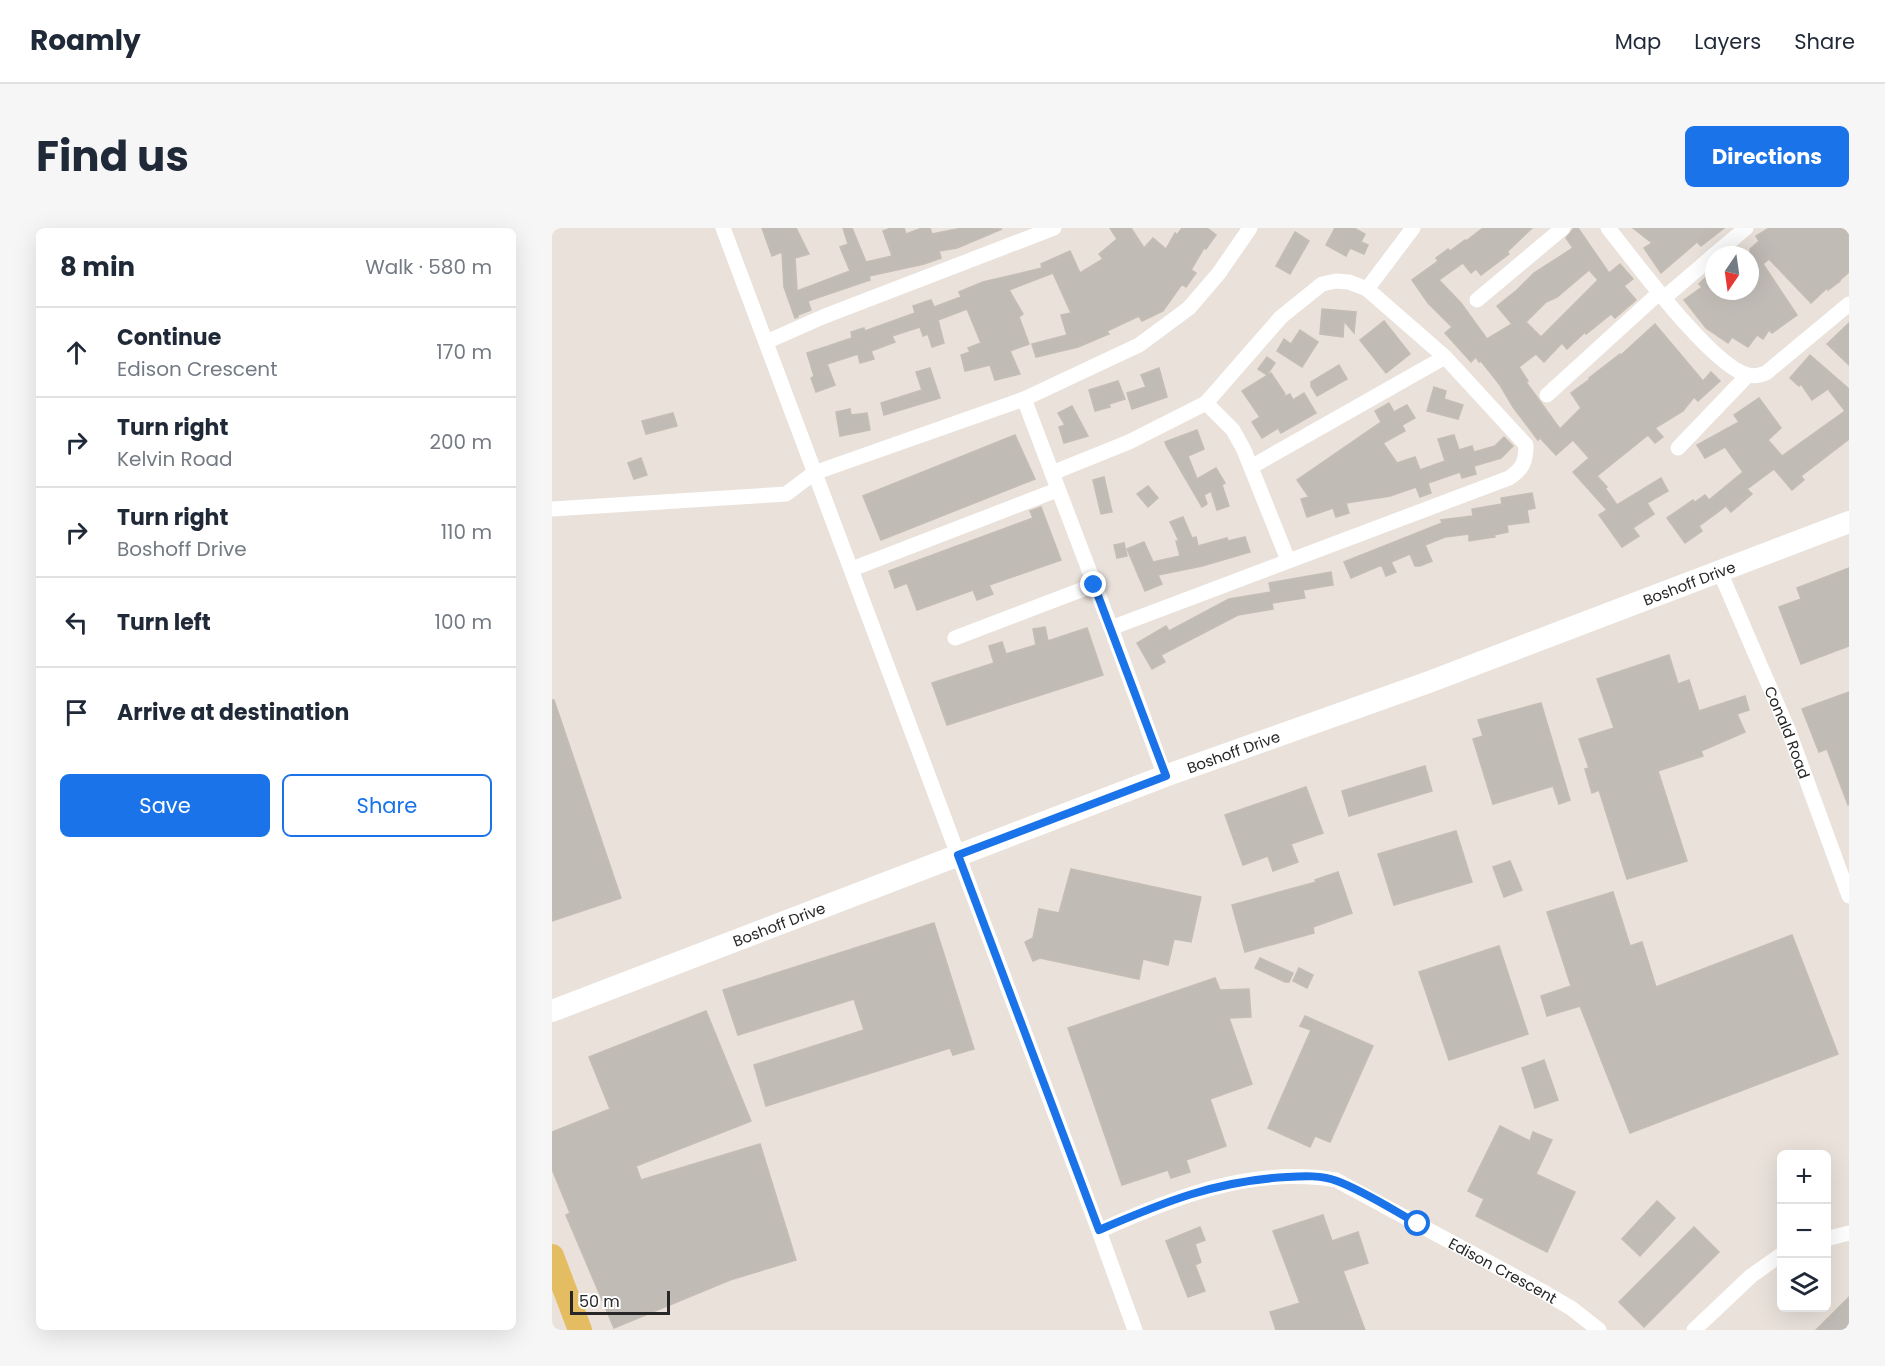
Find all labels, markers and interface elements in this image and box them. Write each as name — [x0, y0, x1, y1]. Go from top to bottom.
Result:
text: Roamly — [30, 21, 141, 60]
text: Map — [1615, 27, 1661, 56]
text: Layers — [1694, 27, 1761, 56]
text: Share — [1794, 27, 1855, 56]
button: Directions — [1685, 126, 1849, 187]
text: Find us — [36, 127, 189, 186]
north arrow — [1705, 246, 1759, 300]
text: 8 min — [60, 249, 135, 285]
text: Walk · 580 m — [365, 253, 492, 281]
text: Continue — [117, 322, 221, 353]
icon: ahead — [60, 336, 93, 369]
text: 170 m — [436, 338, 492, 366]
text: Edison Crescent — [117, 355, 277, 383]
text: Turn right — [117, 412, 228, 443]
icon: right — [60, 426, 93, 459]
text: 200 m — [429, 428, 492, 456]
text: Kelvin Road — [117, 445, 233, 473]
text: Turn right — [117, 502, 228, 533]
icon: right — [60, 516, 93, 549]
text: 110 m — [441, 518, 492, 546]
text: Boshoff Drive — [117, 535, 247, 563]
street label: Boshoff Drive — [1640, 556, 1738, 610]
route end — [1080, 571, 1106, 597]
icon: left — [60, 606, 93, 639]
text: Turn left — [117, 607, 211, 638]
text: 100 m — [435, 608, 492, 636]
street label: Conald Road — [1760, 683, 1816, 781]
icon: arrive — [60, 696, 93, 729]
text: Arrive at destination — [117, 697, 349, 728]
street label: Boshoff Drive — [1184, 725, 1283, 778]
button: Save — [60, 774, 270, 837]
button: Share — [282, 774, 492, 837]
street label: Boshoff Drive — [730, 897, 828, 951]
map controls — [1777, 1150, 1831, 1312]
button: + — [1777, 1150, 1831, 1204]
button: − — [1777, 1204, 1831, 1258]
route start — [1404, 1210, 1430, 1236]
street label: Edison Crescent — [1445, 1232, 1561, 1308]
button: layers — [1777, 1258, 1831, 1312]
scale bar — [570, 1288, 670, 1316]
text: 50 m — [579, 1290, 620, 1313]

